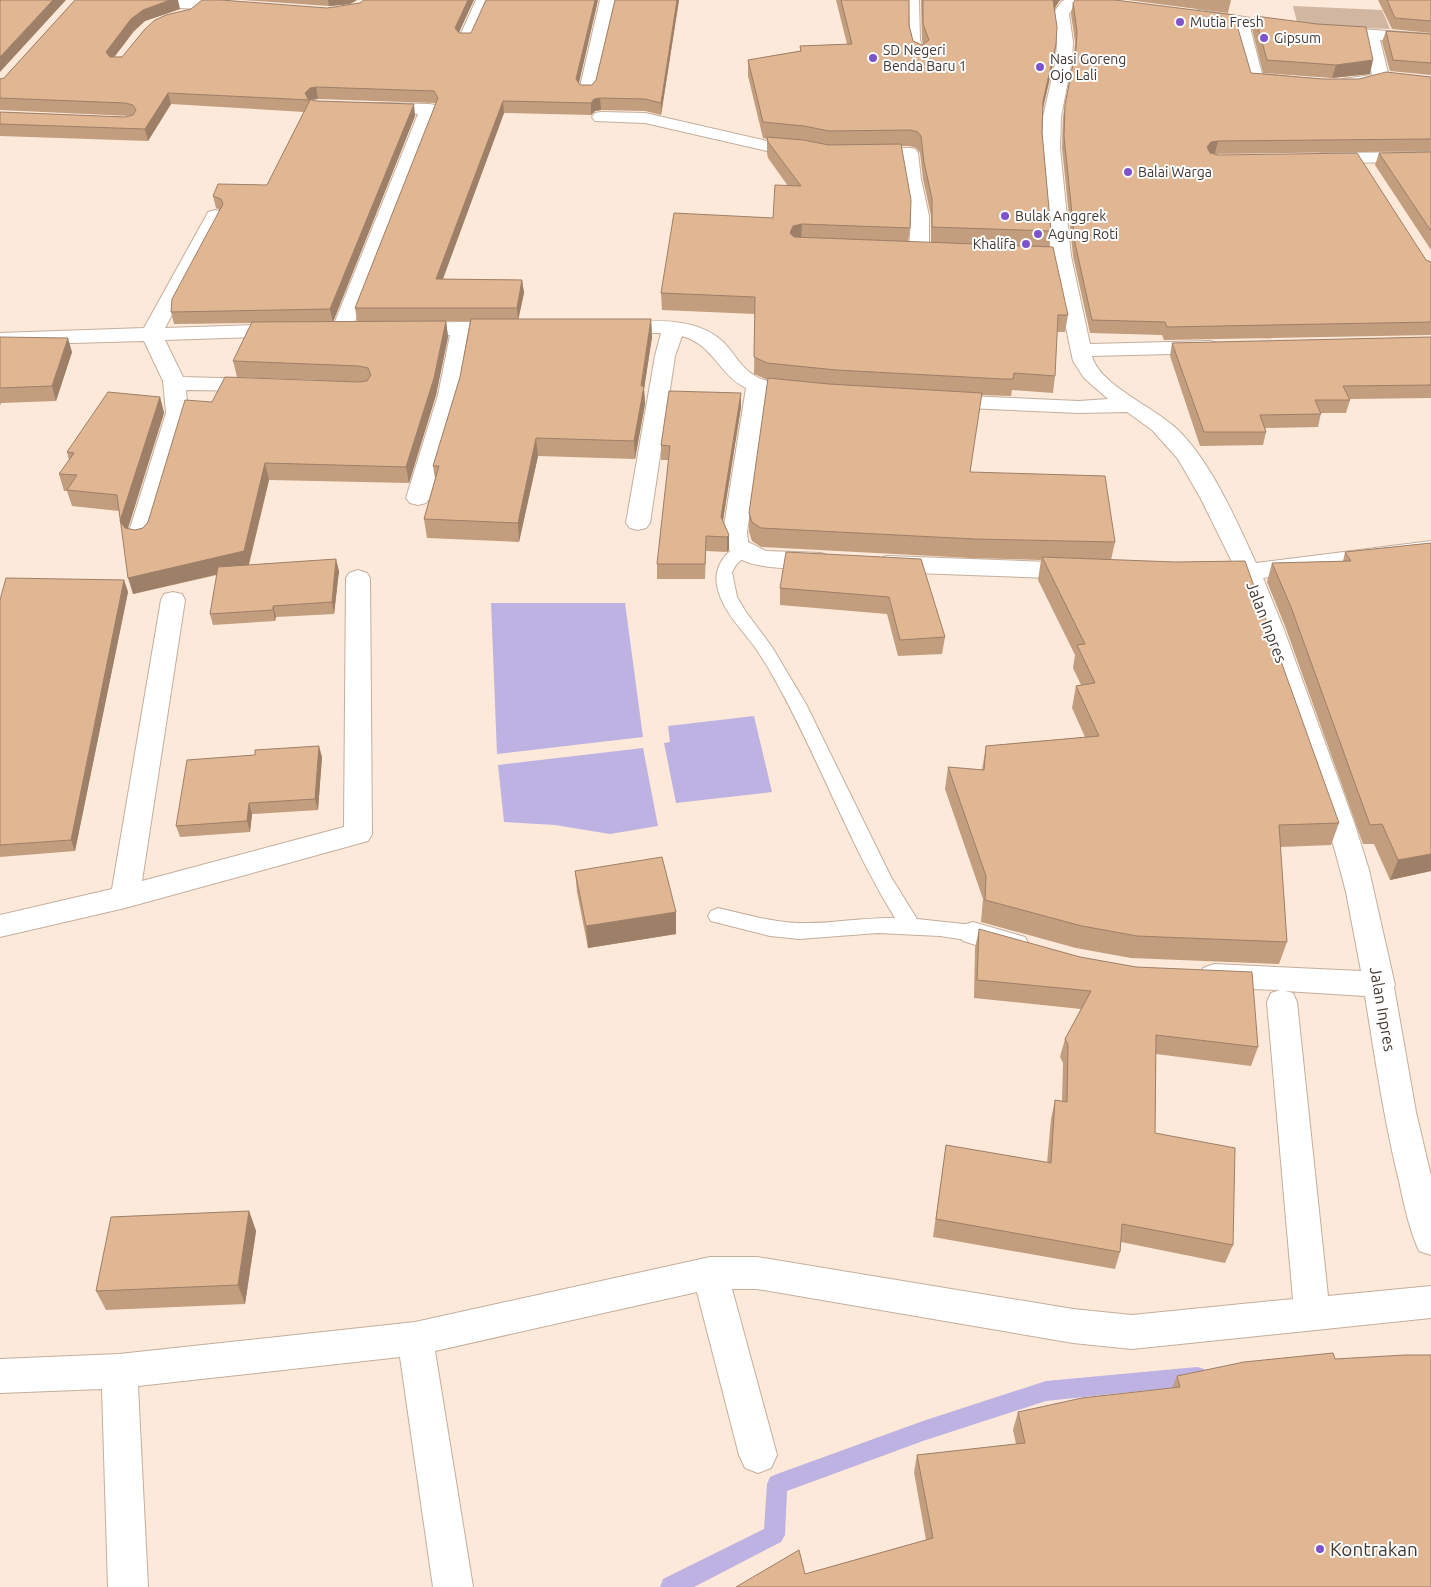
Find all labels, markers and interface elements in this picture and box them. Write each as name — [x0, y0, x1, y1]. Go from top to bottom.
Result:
place label: Mutia Fresh — [1190, 14, 1264, 30]
marker: Mutia Fresh — [1174, 16, 1186, 28]
place label: Gipsum — [1274, 30, 1321, 46]
marker: Gipsum — [1258, 32, 1270, 44]
place label: SD Negeri Benda Baru 1 — [883, 42, 967, 74]
place label: Nasi Goreng Ojo Lali — [1050, 51, 1126, 83]
marker: SD Negeri Benda Baru 1 — [867, 52, 879, 64]
marker: Nasi Goreng Ojo Lali — [1034, 61, 1046, 73]
place label: Balai Warga — [1138, 164, 1212, 180]
marker: Balai Warga — [1122, 166, 1134, 178]
place label: Bulak Anggrek — [1015, 208, 1106, 224]
marker: Bulak Anggrek — [999, 210, 1011, 222]
place label: Agung Roti — [1048, 226, 1118, 242]
marker: Agung Roti — [1032, 228, 1044, 240]
place label: Khalifa — [973, 236, 1016, 252]
marker: Khalifa — [1020, 238, 1032, 250]
street label: Jalan Inpres — [1243, 579, 1291, 665]
street label: Jalan Inpres — [1367, 965, 1399, 1053]
place label: Kontrakan — [1330, 1538, 1418, 1560]
marker: Kontrakan — [1314, 1543, 1326, 1555]

